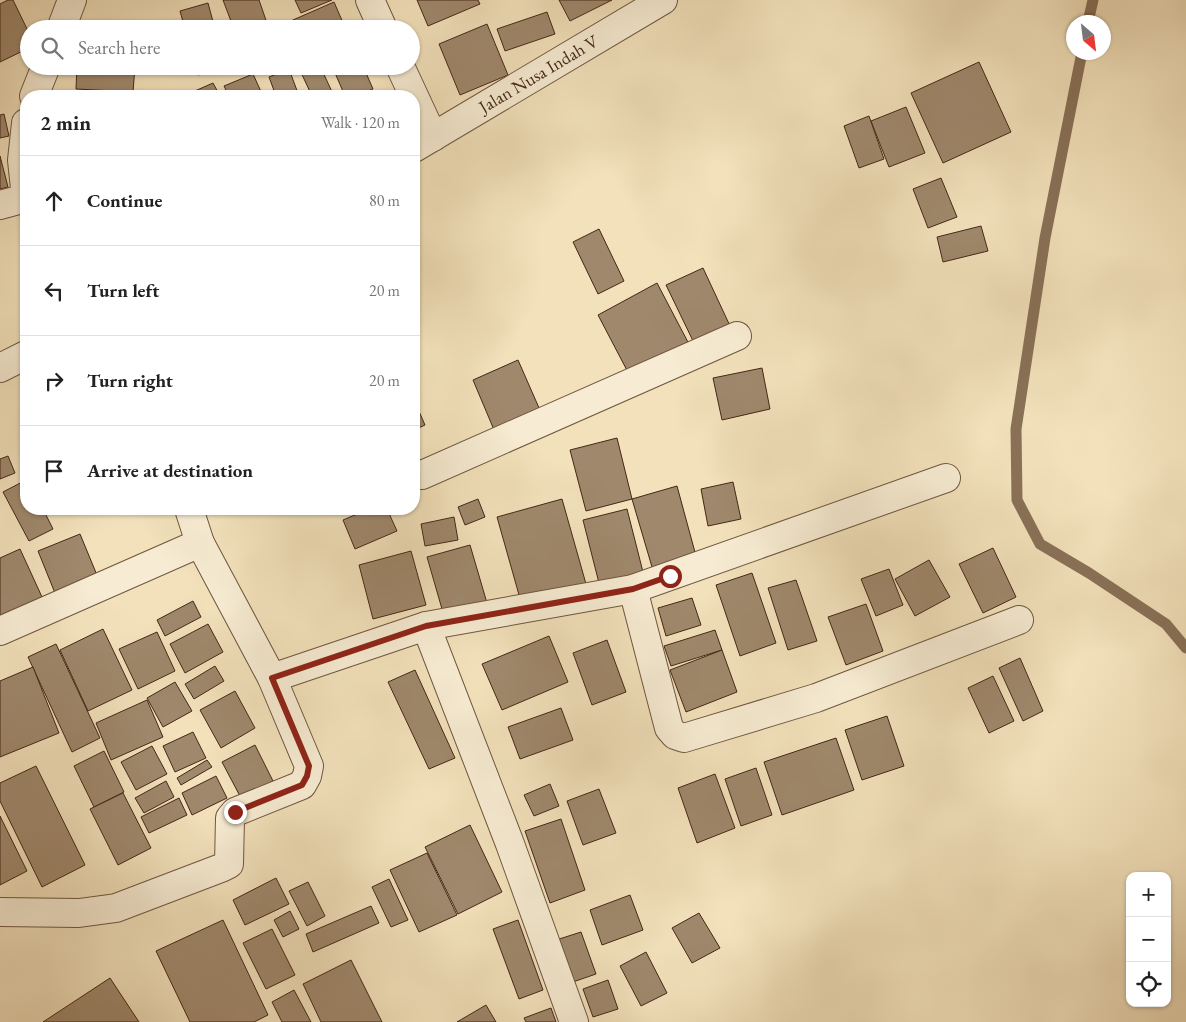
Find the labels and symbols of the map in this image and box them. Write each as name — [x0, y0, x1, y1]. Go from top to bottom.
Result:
north arrow — [1066, 15, 1111, 60]
street label: Jalan Nusa Indah V — [473, 29, 603, 119]
route start — [659, 565, 682, 588]
route end — [224, 801, 247, 824]

